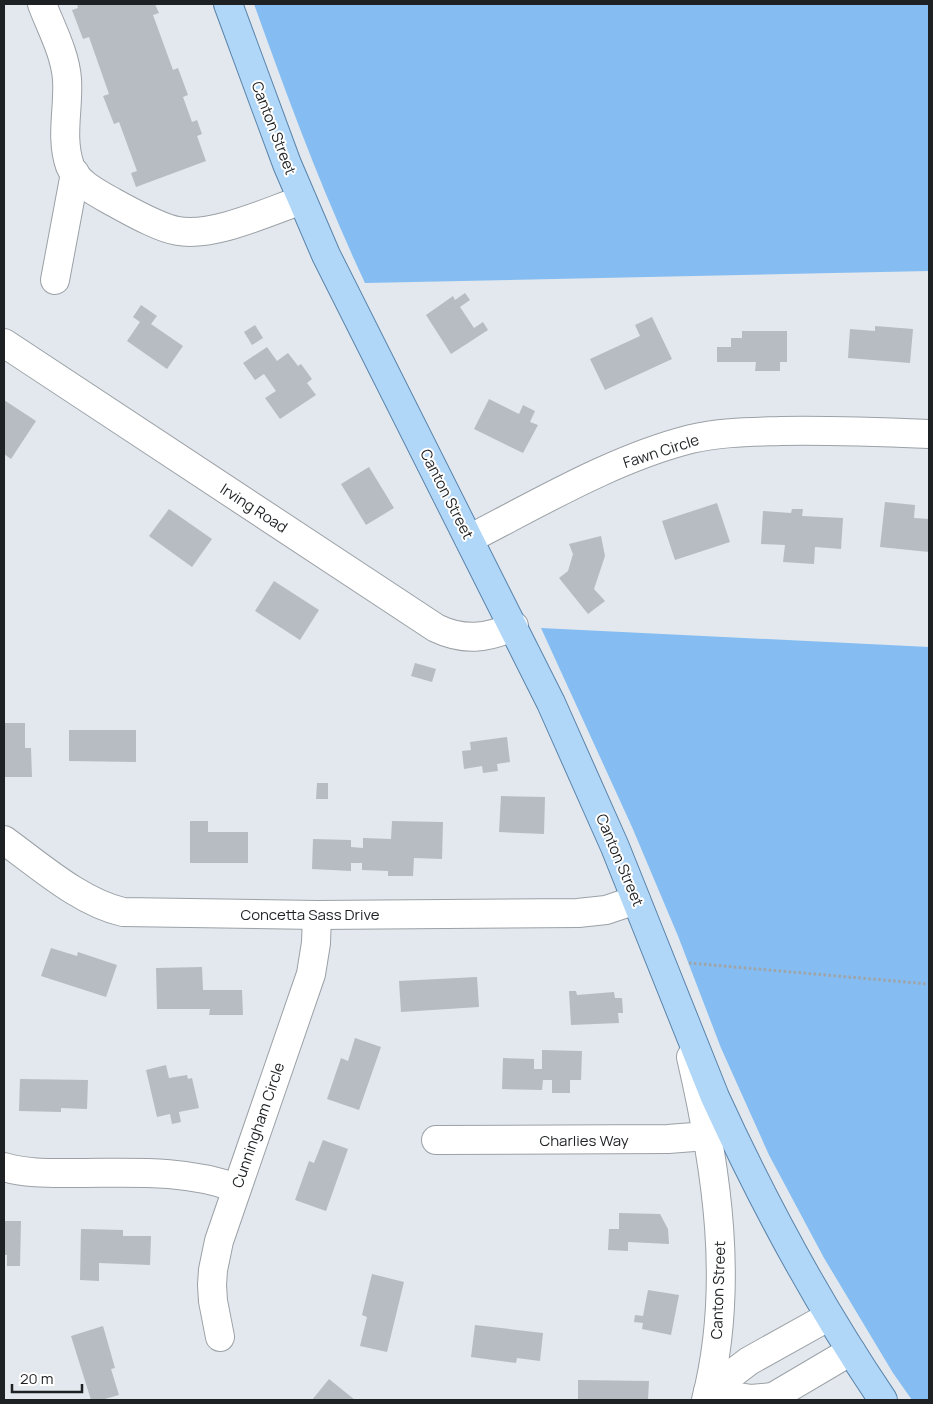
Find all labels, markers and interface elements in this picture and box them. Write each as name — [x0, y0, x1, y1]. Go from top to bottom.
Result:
street label: Canton Street — [247, 78, 301, 178]
street label: Fawn Circle — [620, 429, 702, 473]
street label: Canton Street — [415, 445, 479, 543]
street label: Irving Road — [216, 478, 292, 538]
street label: Canton Street — [591, 811, 649, 909]
street label: Concetta Sass Drive — [240, 904, 380, 925]
street label: Cunningham Circle — [227, 1059, 289, 1191]
street label: Charlies Way — [539, 1130, 629, 1151]
street label: Canton Street — [706, 1240, 730, 1340]
scale bar — [12, 1362, 82, 1394]
text: 20 m — [20, 1368, 53, 1389]

